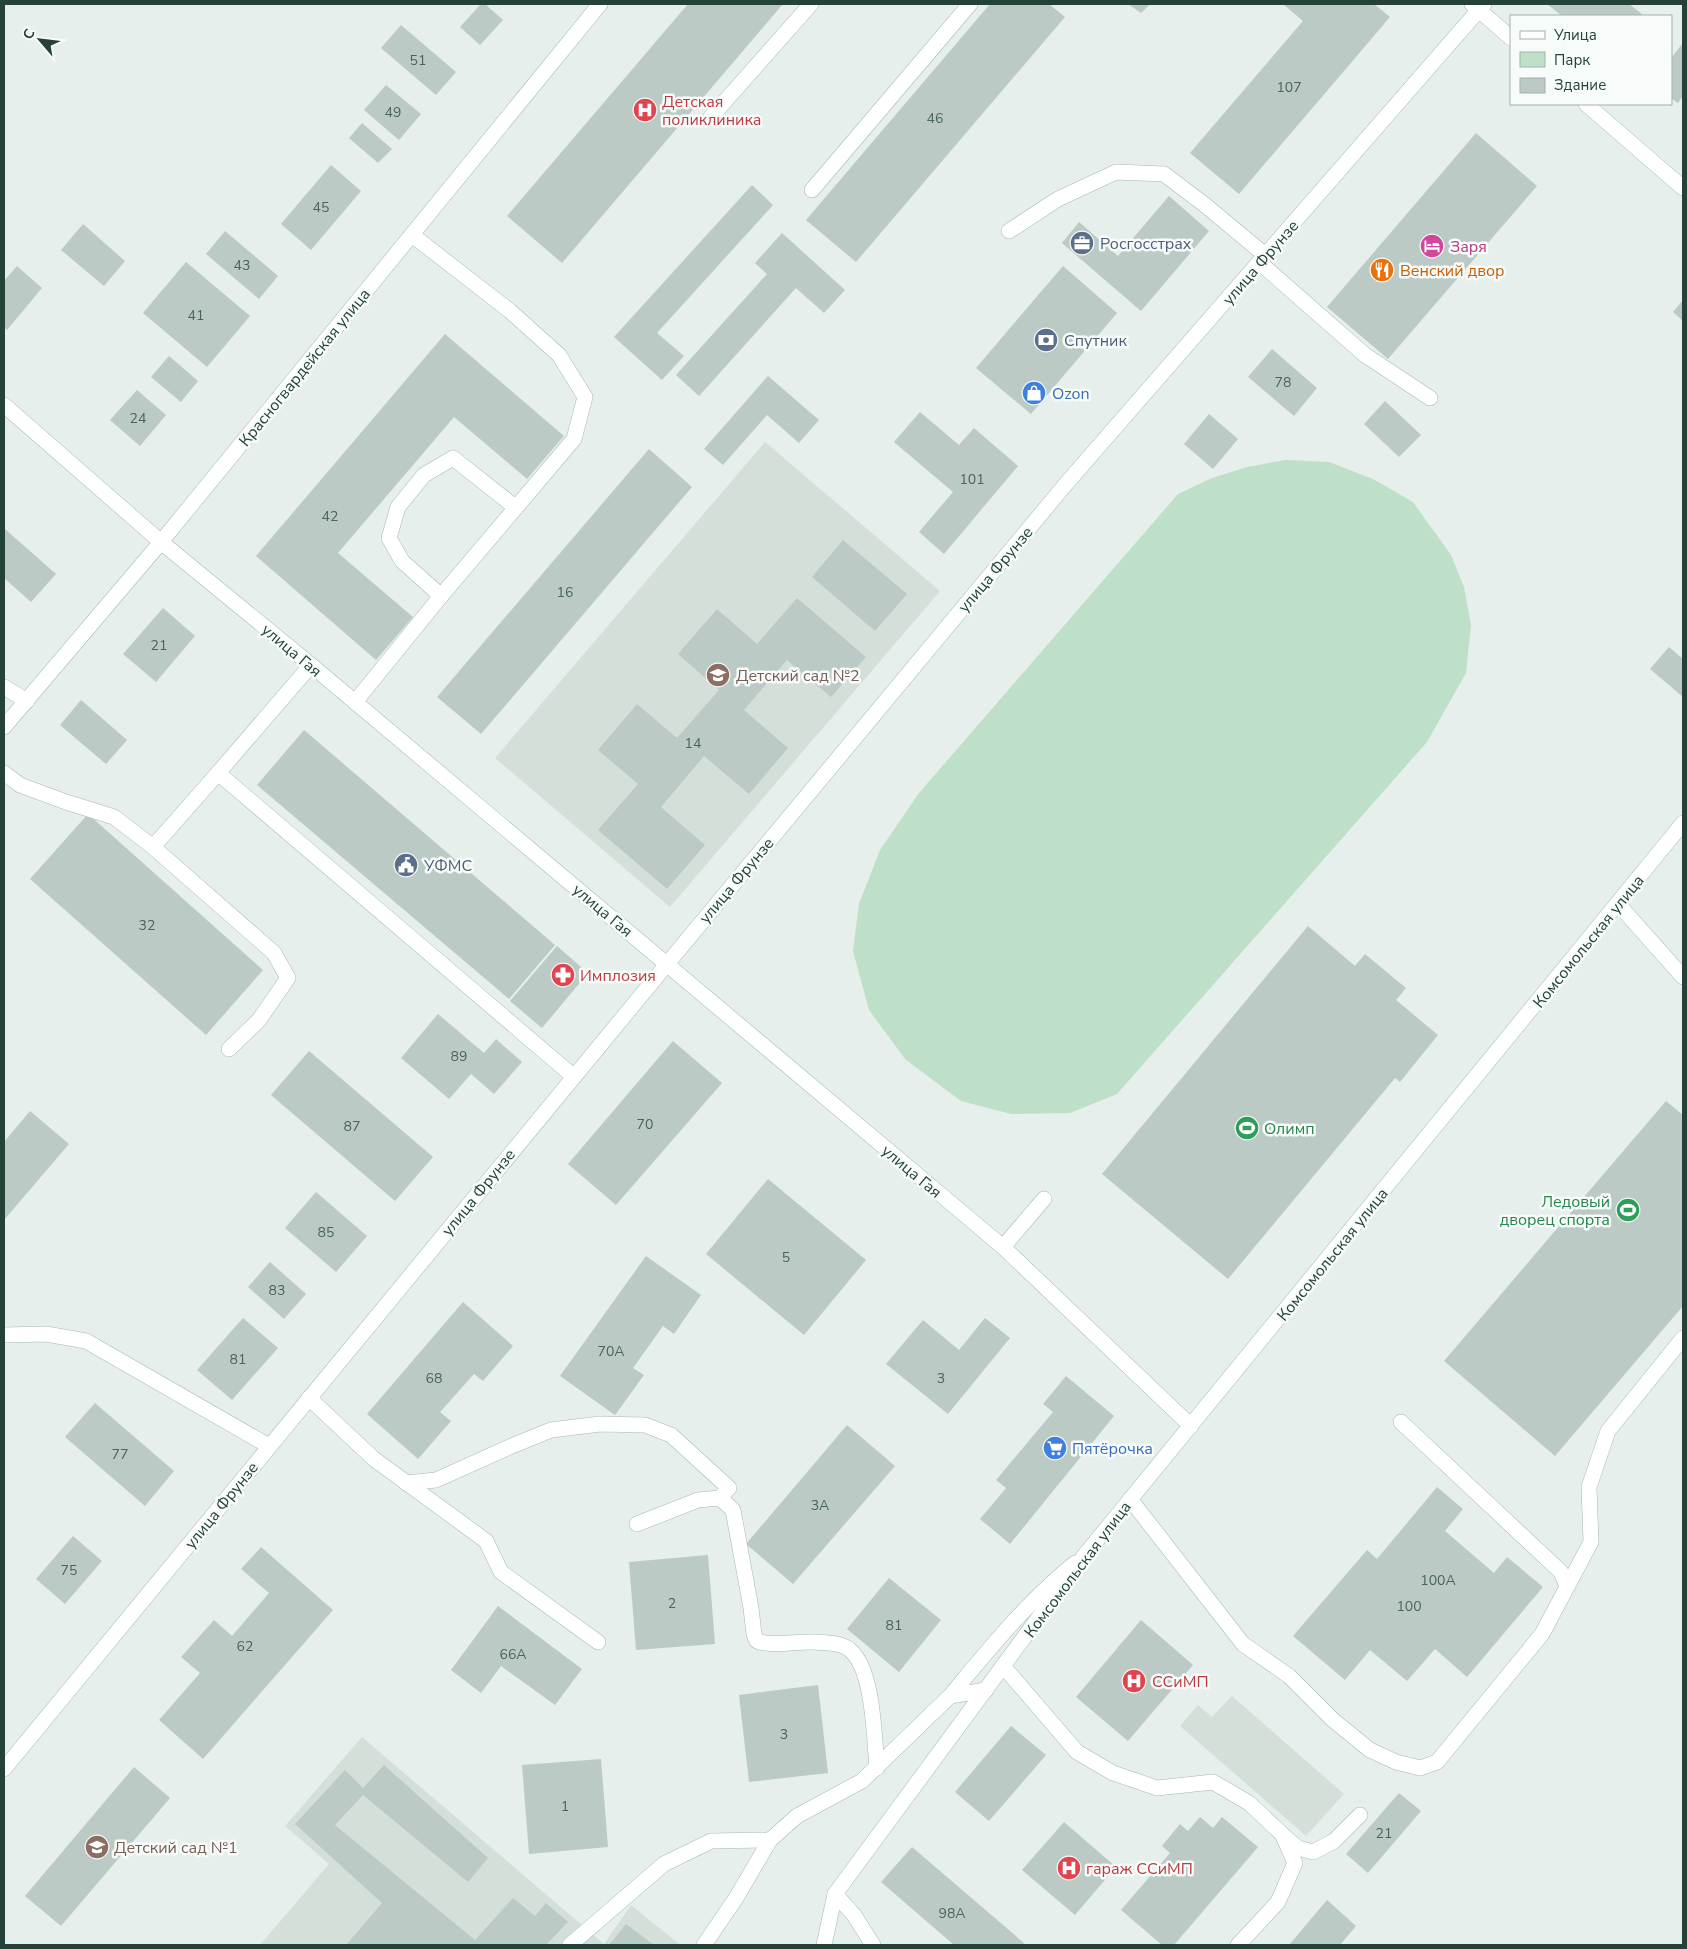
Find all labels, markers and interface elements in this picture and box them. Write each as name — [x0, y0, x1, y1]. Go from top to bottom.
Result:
north arrow — [15, 15, 65, 65]
legend — [1510, 15, 1672, 105]
text: С — [18, 25, 40, 43]
text: Улица — [1553, 25, 1597, 45]
text: Парк — [1554, 50, 1590, 70]
house number: 51 — [410, 51, 426, 70]
text: Здание — [1554, 75, 1606, 95]
house number: 107 — [1276, 78, 1302, 97]
place label: Детская поликлиника — [662, 91, 762, 131]
hospital icon: Детская поликлиника — [632, 97, 658, 123]
house number: 49 — [385, 103, 401, 122]
house number: 46 — [927, 109, 943, 128]
house number: 45 — [313, 198, 329, 217]
street label: улица Фрунзе — [1218, 215, 1304, 310]
office icon: Росгосстрах — [1069, 230, 1095, 256]
place label: Росгосстрах — [1100, 233, 1192, 255]
hotel icon: Заря — [1419, 233, 1445, 259]
place label: Заря — [1450, 236, 1487, 258]
house number: 43 — [234, 256, 250, 275]
restaurant icon: Венский двор — [1369, 257, 1395, 283]
place label: Венский двор — [1400, 260, 1504, 282]
street label: Красногвардейская улица — [234, 284, 376, 451]
house number: 41 — [188, 306, 204, 325]
bank icon: Спутник — [1033, 327, 1059, 353]
place label: Спутник — [1064, 330, 1127, 352]
house number: 78 — [1275, 373, 1291, 392]
shop icon: Ozon — [1021, 380, 1047, 406]
place label: Ozon — [1052, 383, 1090, 405]
house number: 24 — [130, 409, 146, 428]
house number: 101 — [959, 470, 985, 489]
house number: 42 — [322, 507, 338, 526]
street label: улица Фрунзе — [953, 522, 1038, 617]
house number: 16 — [557, 583, 573, 602]
street label: улица Гая — [257, 619, 326, 682]
house number: 21 — [151, 636, 167, 655]
school or university icon: Детский сад №2 — [705, 662, 731, 688]
place label: Детский сад №2 — [736, 665, 860, 687]
house number: 14 — [685, 734, 701, 753]
street label: улица Фрунзе — [694, 833, 779, 928]
public building icon: УФМС — [393, 852, 419, 878]
place label: УФМС — [423, 855, 472, 877]
street label: Комсомольская улица — [1528, 870, 1649, 1013]
street label: улица Гая — [568, 879, 637, 942]
house number: 32 — [139, 916, 155, 935]
pharmacy icon: Имплозия — [550, 962, 576, 988]
place label: Имплозия — [580, 965, 656, 987]
house number: 89 — [451, 1047, 467, 1066]
house number: 70 — [637, 1115, 653, 1134]
sports icon: Олимп — [1234, 1115, 1260, 1141]
house number: 87 — [344, 1117, 360, 1136]
place label: Олимп — [1264, 1118, 1315, 1140]
street label: улица Гая — [877, 1140, 946, 1203]
street label: улица Фрунзе — [437, 1144, 521, 1241]
street label: Комсомольская улица — [1272, 1183, 1393, 1326]
place label: Ледовый дворец спорта — [1500, 1191, 1610, 1231]
sports icon: Ледовый дворец спорта — [1615, 1197, 1641, 1223]
house number: 85 — [318, 1223, 334, 1242]
house number: 5 — [782, 1248, 790, 1267]
house number: 83 — [269, 1281, 285, 1300]
house number: 70А — [597, 1342, 625, 1361]
house number: 81 — [230, 1350, 246, 1369]
house number: 68 — [426, 1369, 442, 1388]
house number: 3 — [937, 1369, 945, 1388]
supermarket icon: Пятёрочка — [1042, 1435, 1068, 1461]
place label: Пятёрочка — [1072, 1438, 1153, 1460]
house number: 77 — [112, 1445, 128, 1464]
street label: улица Фрунзе — [180, 1457, 264, 1554]
house number: 3А — [811, 1496, 829, 1515]
street label: Комсомольская улица — [1019, 1497, 1136, 1642]
house number: 75 — [61, 1561, 77, 1580]
house number: 100А — [1420, 1571, 1456, 1590]
house number: 2 — [668, 1594, 676, 1613]
house number: 100 — [1396, 1597, 1422, 1616]
house number: 81 — [886, 1616, 902, 1635]
house number: 62 — [237, 1637, 253, 1656]
house number: 66А — [499, 1645, 527, 1664]
hospital icon: ССиМП — [1121, 1668, 1147, 1694]
place label: ССиМП — [1152, 1671, 1208, 1693]
house number: 3 — [780, 1725, 788, 1744]
house number: 1 — [561, 1797, 569, 1816]
house number: 21 — [1376, 1824, 1392, 1843]
school or university icon: Детский сад №1 — [84, 1834, 110, 1860]
place label: Детский сад №1 — [114, 1837, 238, 1859]
hospital icon: гараж ССиМП — [1056, 1855, 1082, 1881]
place label: гараж ССиМП — [1086, 1858, 1193, 1880]
house number: 98А — [938, 1904, 966, 1923]

